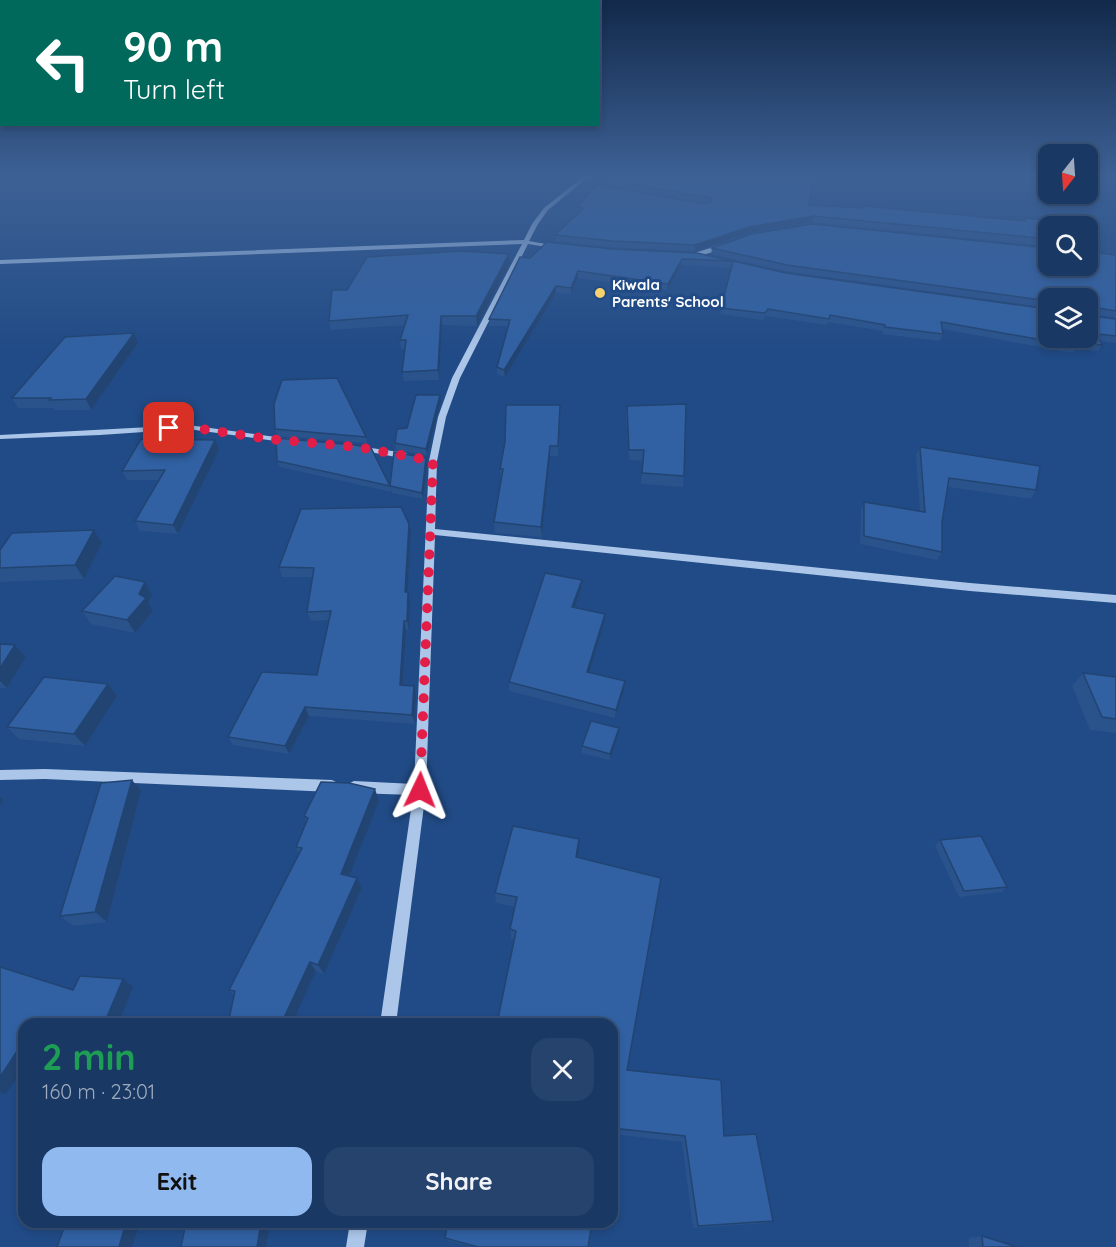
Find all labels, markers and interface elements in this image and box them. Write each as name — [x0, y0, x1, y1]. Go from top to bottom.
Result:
text: 90 m — [123, 20, 223, 73]
icon: left — [24, 24, 102, 102]
text: Turn left — [123, 72, 225, 106]
north arrow — [1038, 144, 1098, 204]
map controls — [1038, 144, 1098, 348]
button: search — [1038, 216, 1098, 276]
place label: Kiwala Parents' School — [612, 275, 724, 311]
marker: Kiwala Parents' School — [593, 286, 607, 300]
button: layers — [1038, 288, 1098, 348]
pin — [143, 402, 194, 453]
icon: arrive — [152, 411, 185, 444]
position arrow — [388, 758, 452, 822]
text: 2 min — [42, 1034, 136, 1079]
button: close — [531, 1038, 594, 1101]
text: 160 m · 23:01 — [42, 1079, 155, 1104]
button: Exit — [42, 1147, 312, 1216]
button: Share — [324, 1147, 594, 1216]

